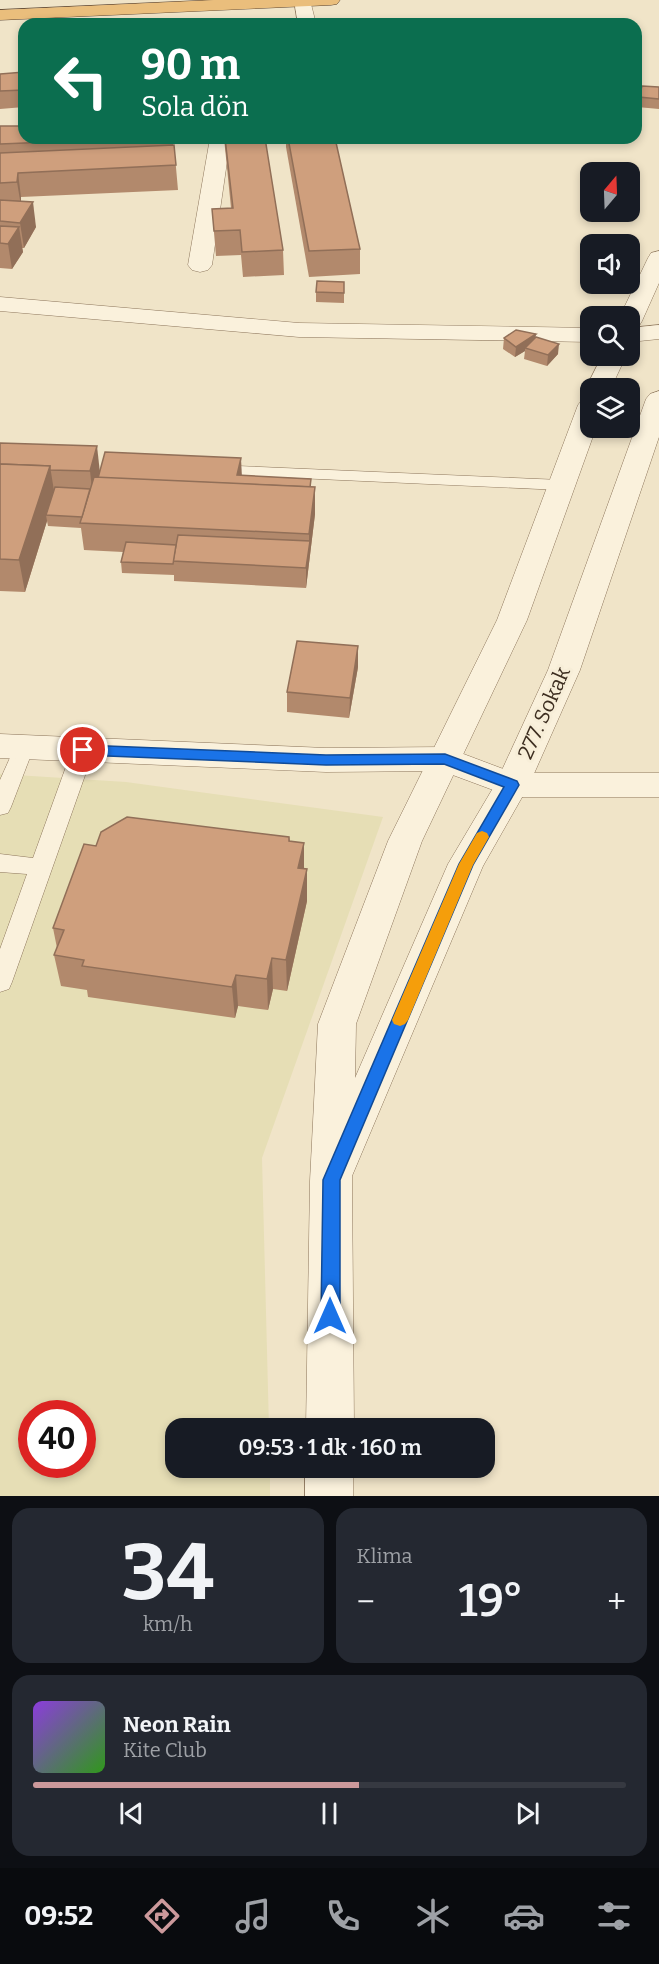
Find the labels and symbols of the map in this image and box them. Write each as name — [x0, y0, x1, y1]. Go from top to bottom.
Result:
north arrow — [580, 162, 640, 222]
street label: 277. Sokak — [512, 663, 576, 763]
pin — [57, 724, 108, 775]
position arrow — [298, 1284, 362, 1348]
speed limit sign: 40 — [18, 1400, 96, 1478]

